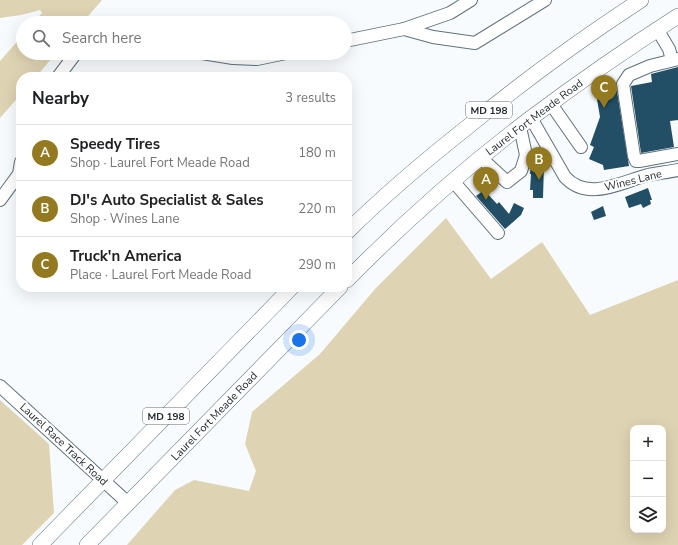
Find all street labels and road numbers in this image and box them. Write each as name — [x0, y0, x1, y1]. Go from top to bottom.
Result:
street label: Laurel Fort Meade Road — [483, 76, 586, 159]
road number: MD 198 — [466, 102, 512, 118]
street label: Wines Lane — [603, 166, 664, 195]
street label: Laurel Fort Meade Road — [168, 369, 261, 464]
street label: Laurel Race Track Road — [16, 400, 111, 489]
road number: MD 198 — [143, 408, 189, 424]

